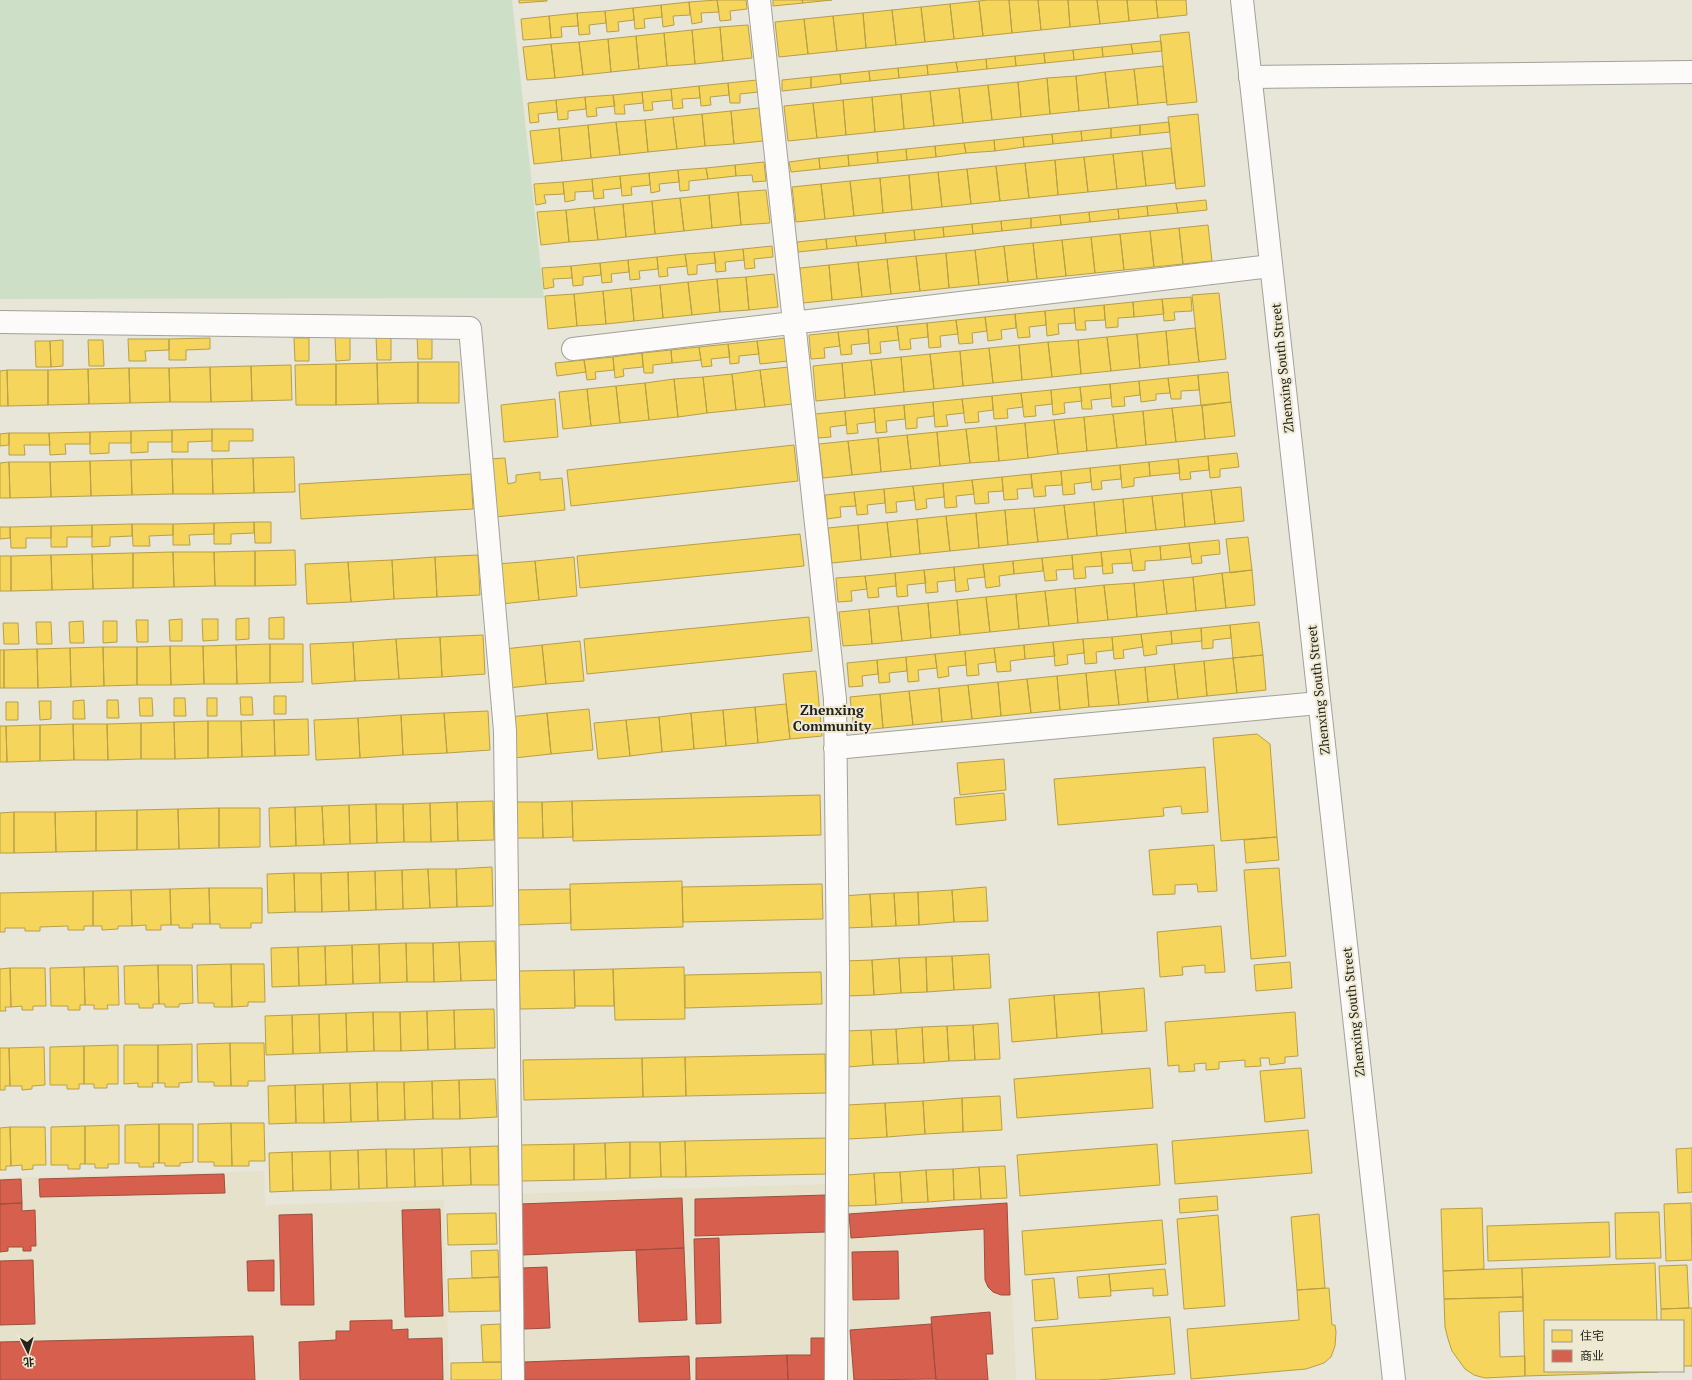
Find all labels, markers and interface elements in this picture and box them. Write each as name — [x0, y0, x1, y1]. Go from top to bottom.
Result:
street label: Zhenxing South Street — [1266, 302, 1298, 434]
street label: Zhenxing South Street — [1302, 624, 1334, 756]
district label: Zhenxing Community — [793, 700, 872, 735]
street label: Zhenxing South Street — [1337, 946, 1369, 1078]
legend — [1544, 1320, 1684, 1372]
text: 住宅 — [1580, 1328, 1604, 1343]
north arrow — [8, 1332, 48, 1372]
text: 商业 — [1580, 1348, 1604, 1363]
text: 北 — [23, 1355, 35, 1369]

